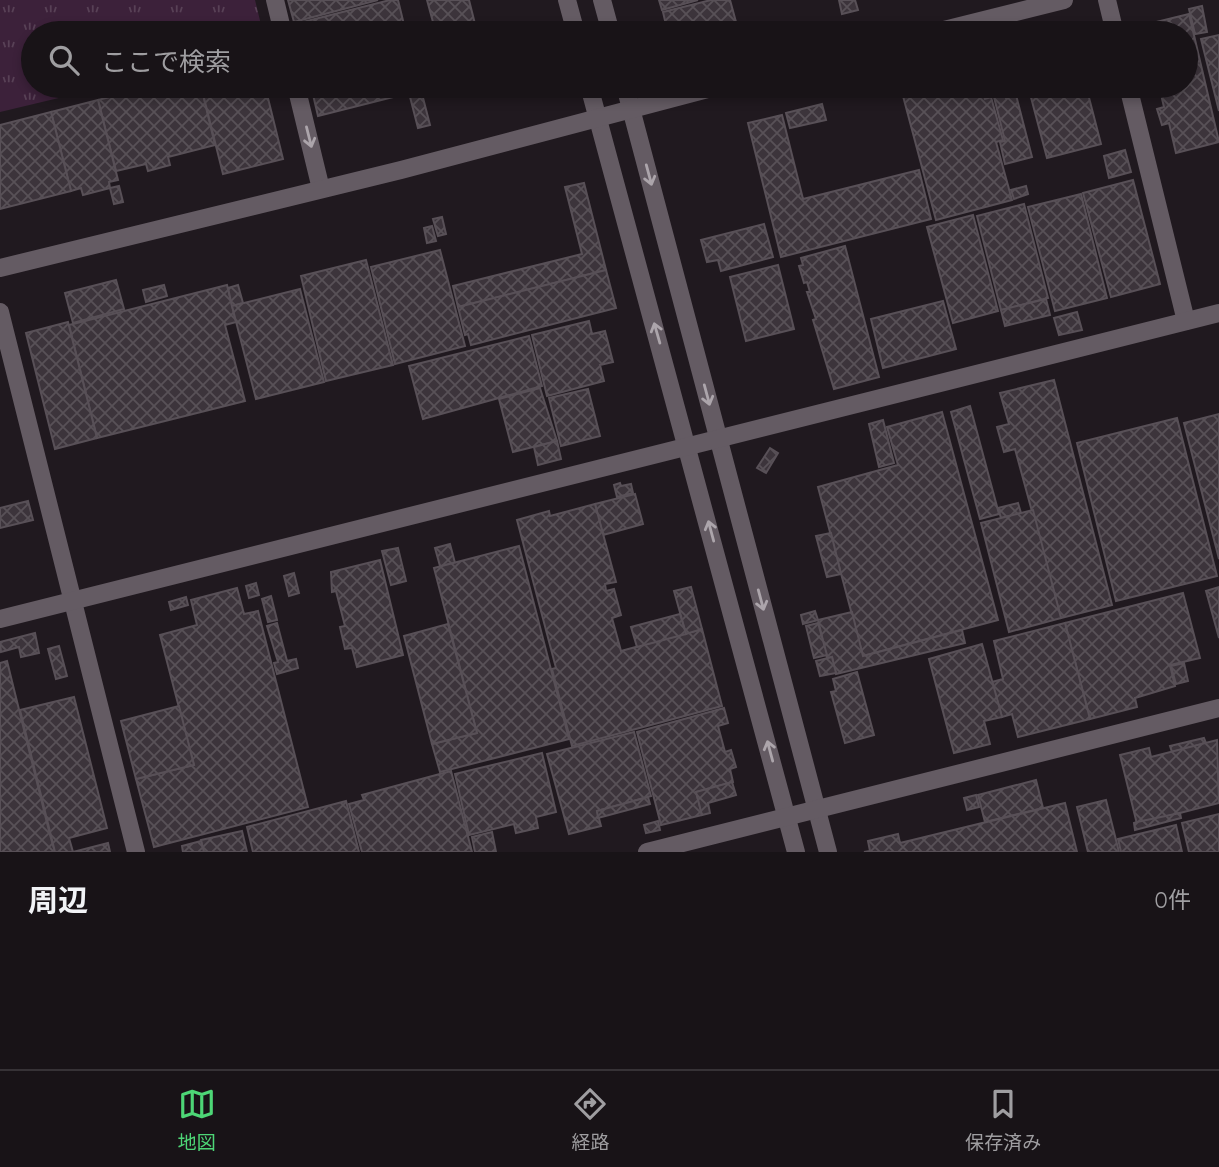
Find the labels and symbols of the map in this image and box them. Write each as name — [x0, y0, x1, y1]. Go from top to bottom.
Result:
one-way arrow — [303, 125, 316, 148]
one-way arrow — [643, 164, 656, 186]
one-way arrow — [650, 323, 663, 345]
one-way arrow — [701, 383, 714, 406]
one-way arrow — [704, 520, 717, 542]
one-way arrow — [755, 588, 768, 610]
one-way arrow — [763, 740, 776, 763]

